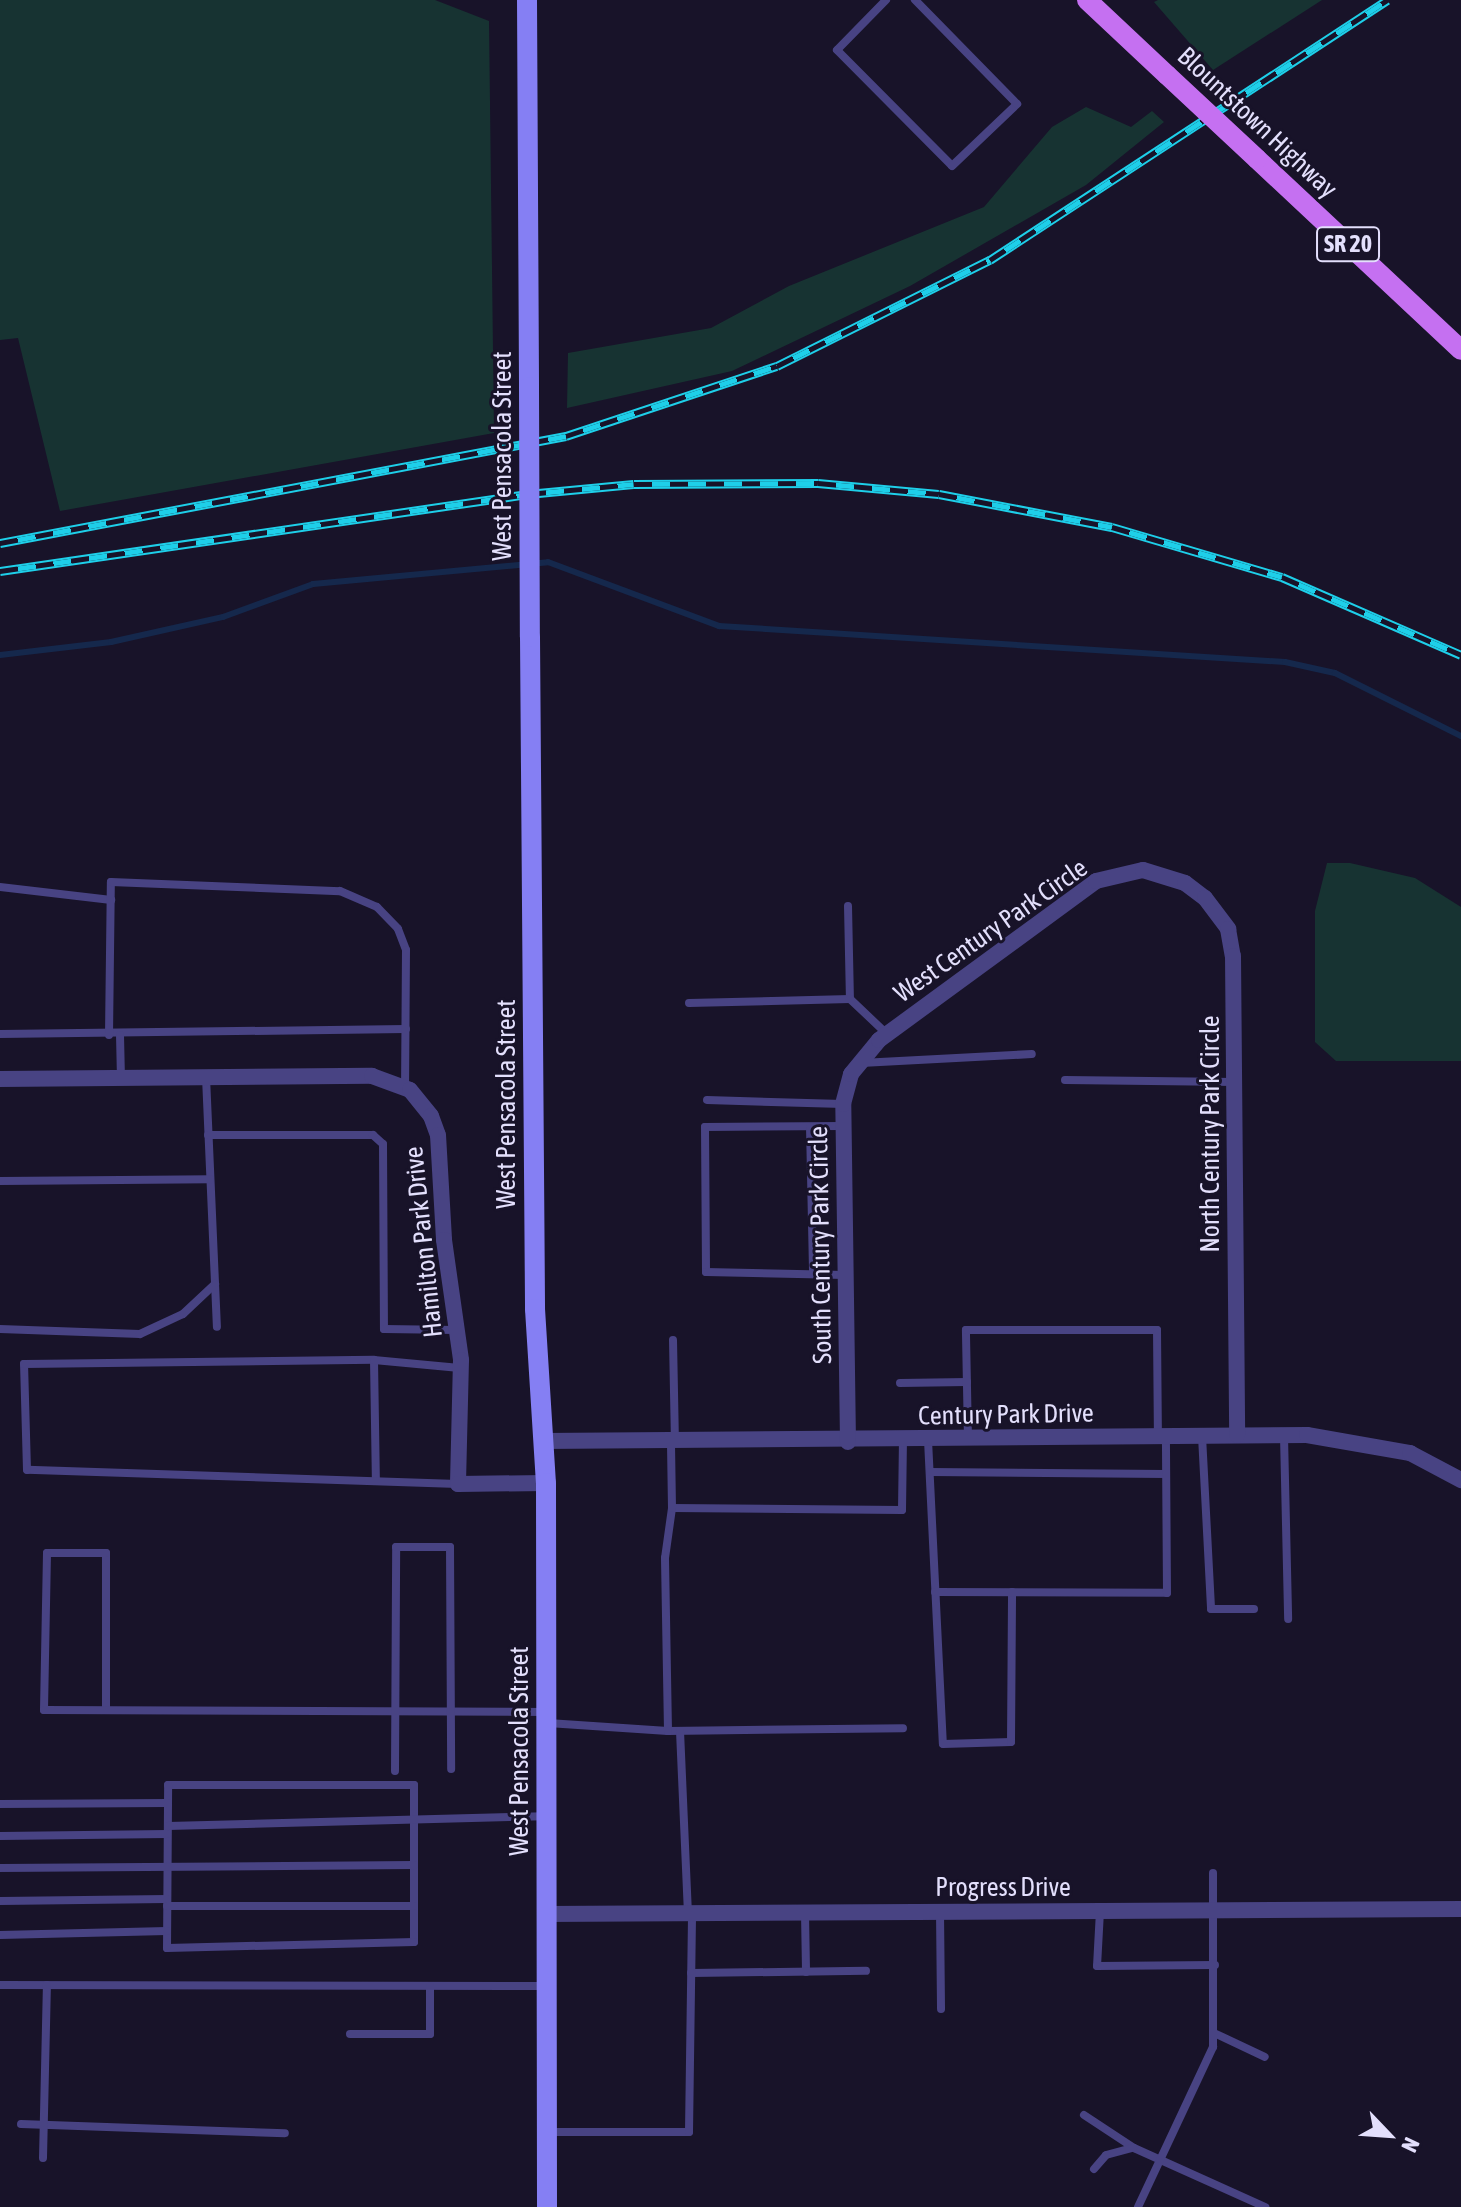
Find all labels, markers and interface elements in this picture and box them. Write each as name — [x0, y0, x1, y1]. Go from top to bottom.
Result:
street label: Blountstown Highway — [1171, 41, 1343, 205]
road number: SR 20 — [1316, 224, 1380, 264]
street label: West Pensacola Street — [487, 351, 519, 561]
street label: West Century Park Circle — [888, 853, 1094, 1009]
street label: West Pensacola Street — [491, 999, 523, 1209]
street label: North Century Park Circle — [1195, 1015, 1227, 1253]
street label: South Century Park Circle — [803, 1126, 839, 1364]
street label: Hamilton Park Drive — [398, 1145, 450, 1339]
street label: Century Park Drive — [918, 1398, 1094, 1432]
street label: West Pensacola Street — [504, 1646, 536, 1856]
street label: Progress Drive — [935, 1872, 1071, 1904]
north arrow — [1349, 2095, 1429, 2175]
text: N — [1396, 2134, 1425, 2157]

